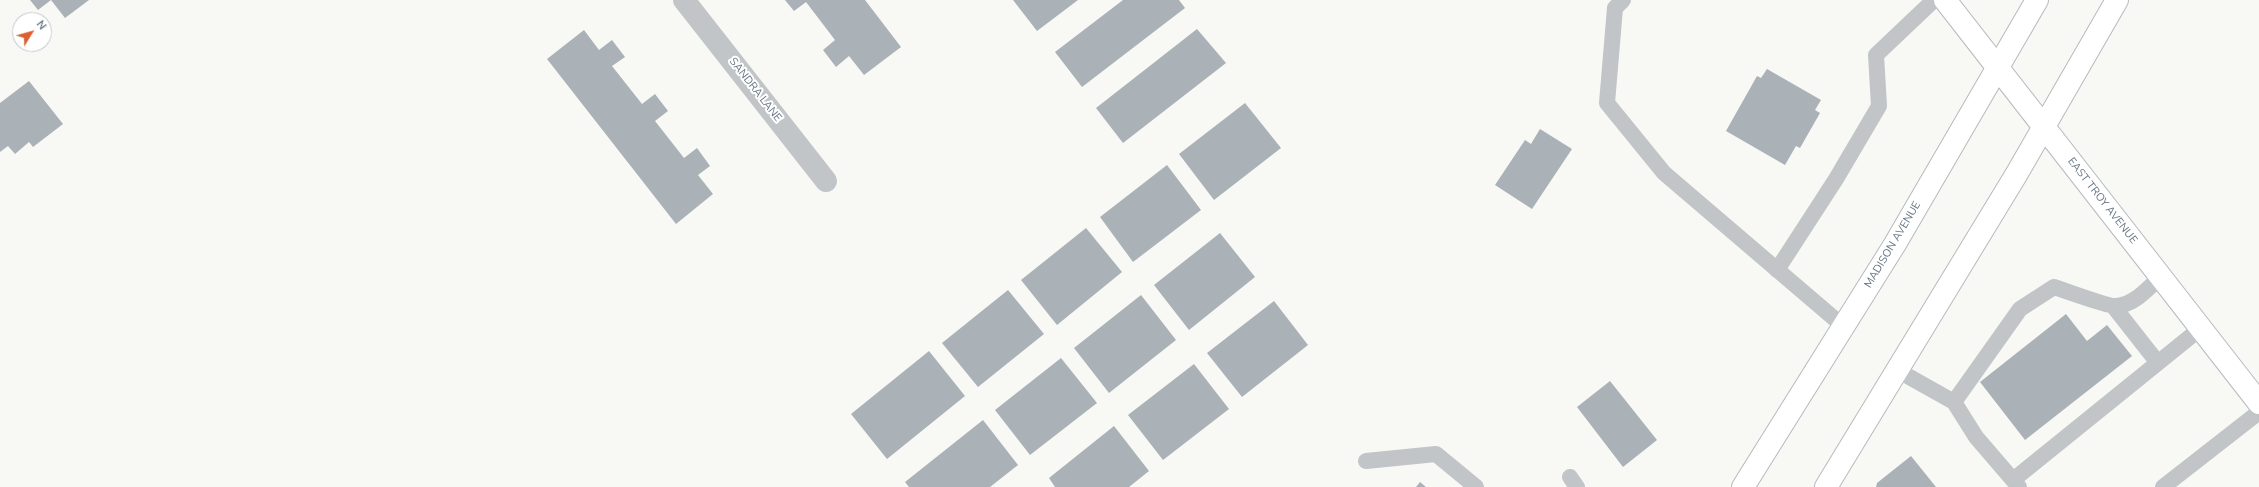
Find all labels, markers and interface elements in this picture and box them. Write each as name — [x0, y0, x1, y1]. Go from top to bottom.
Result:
north arrow — [12, 12, 52, 52]
text: N — [33, 17, 50, 33]
street label: SANDRA LANE — [726, 55, 784, 125]
street label: EAST TROY AVENUE — [2064, 155, 2140, 247]
street label: MADISON AVENUE — [1862, 199, 1924, 291]

